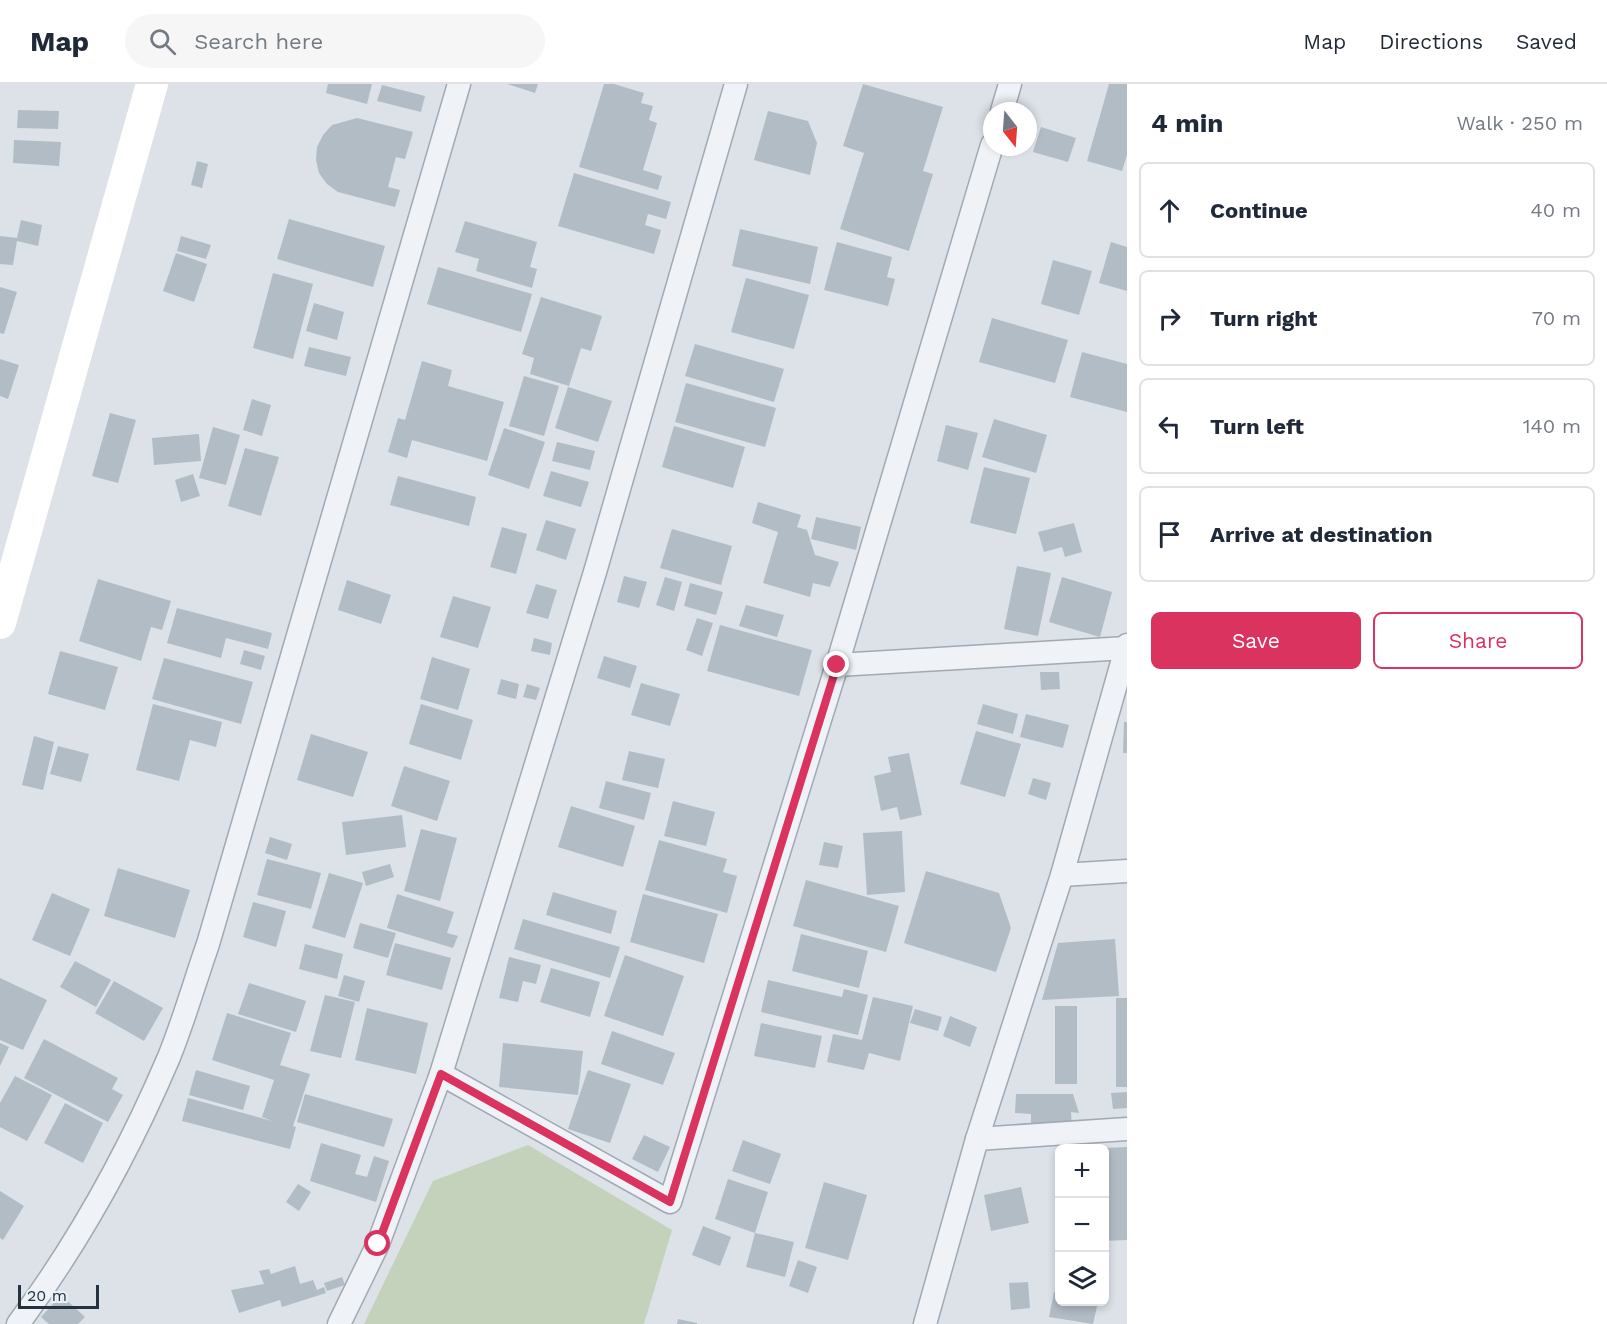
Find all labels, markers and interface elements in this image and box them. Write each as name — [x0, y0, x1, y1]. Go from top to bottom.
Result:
search box — [125, 14, 545, 68]
text: Map — [30, 25, 89, 58]
icon: search — [146, 25, 179, 58]
text: Search here — [194, 29, 323, 54]
text: Map — [1303, 29, 1346, 54]
text: Directions — [1379, 29, 1483, 54]
text: Saved — [1516, 29, 1577, 54]
north arrow — [983, 102, 1037, 156]
text: 4 min — [1151, 108, 1223, 138]
text: Walk · 250 m — [1456, 111, 1583, 135]
icon: ahead — [1153, 194, 1186, 227]
text: Continue — [1210, 198, 1308, 223]
text: 40 m — [1530, 198, 1581, 222]
icon: right — [1153, 302, 1186, 335]
text: Turn right — [1210, 306, 1317, 331]
text: 70 m — [1532, 306, 1581, 330]
icon: left — [1153, 410, 1186, 443]
text: Turn left — [1210, 414, 1304, 439]
text: 140 m — [1523, 414, 1581, 438]
icon: arrive — [1153, 518, 1186, 551]
text: Arrive at destination — [1210, 522, 1433, 547]
button: Save — [1151, 612, 1361, 669]
button: Share — [1373, 612, 1583, 669]
route end — [823, 651, 849, 677]
map controls — [1055, 1144, 1109, 1306]
button: + — [1055, 1144, 1109, 1198]
button: − — [1055, 1198, 1109, 1252]
route start — [364, 1230, 390, 1256]
button: layers — [1055, 1252, 1109, 1306]
scale bar — [18, 1282, 99, 1310]
text: 20 m — [27, 1286, 67, 1305]

